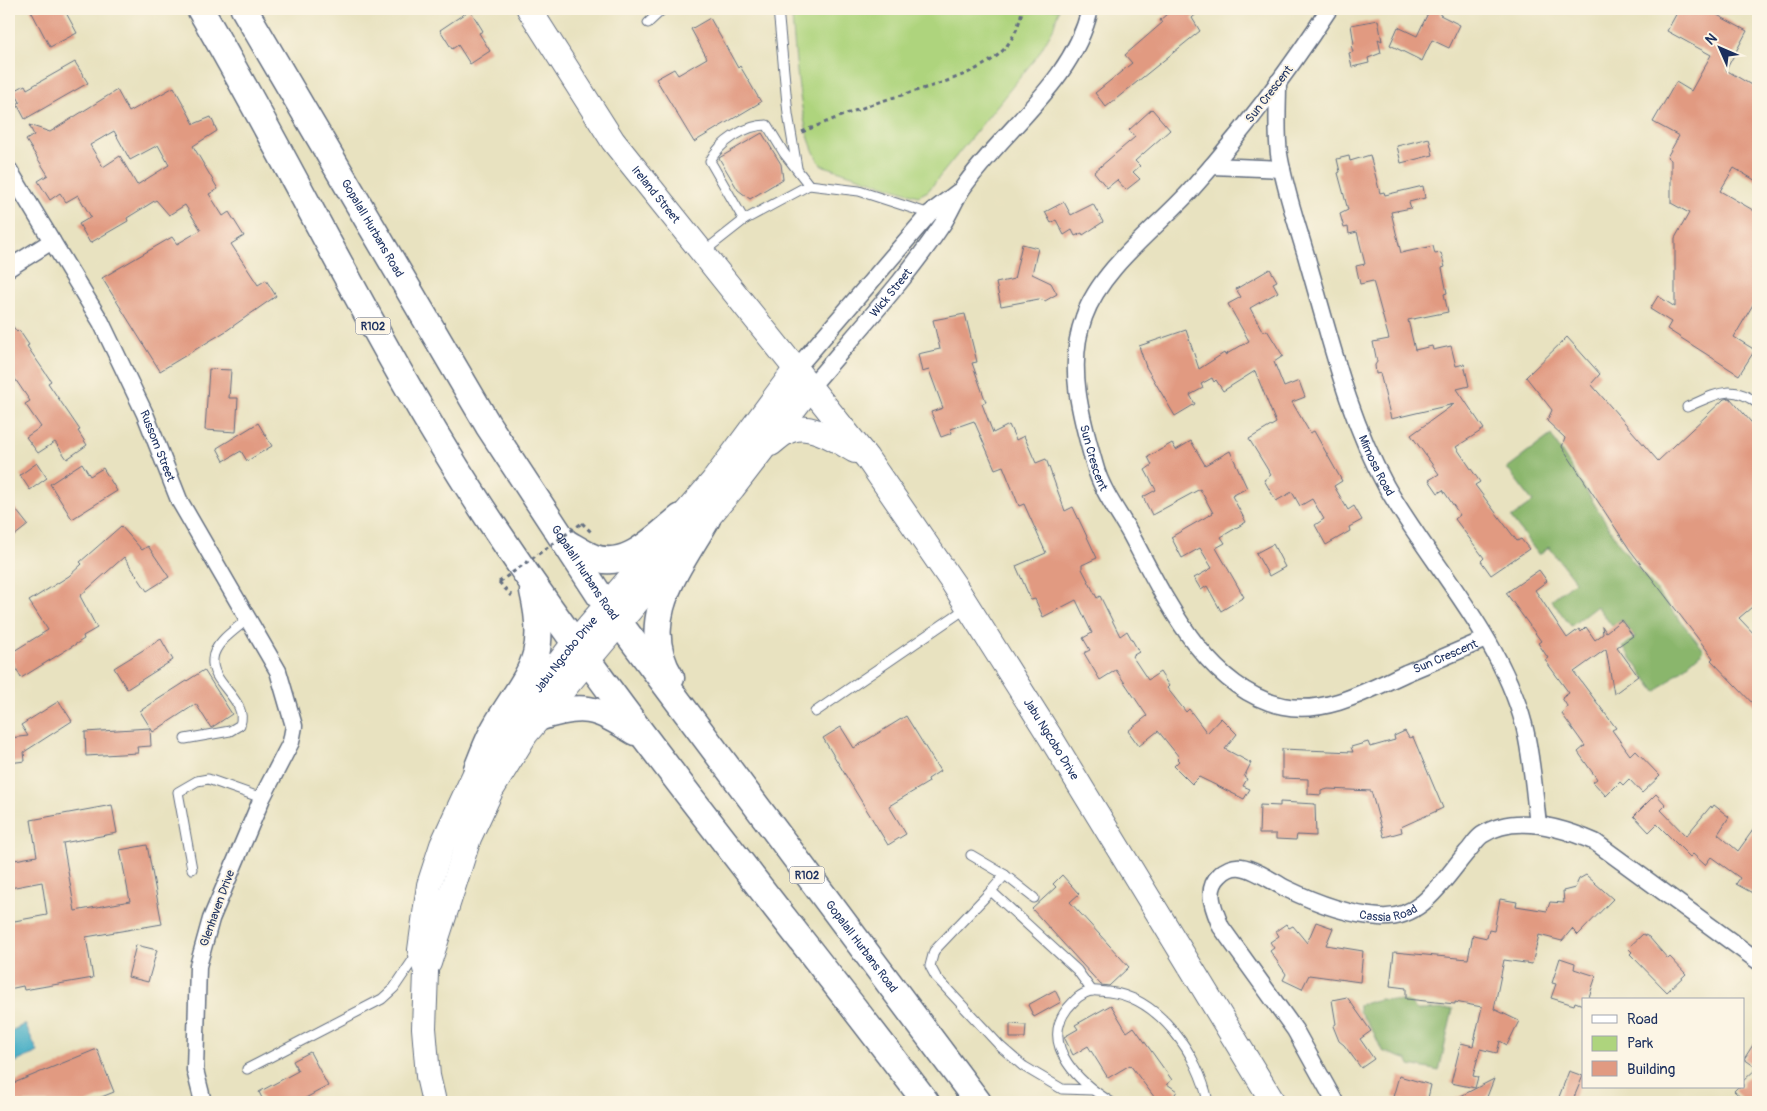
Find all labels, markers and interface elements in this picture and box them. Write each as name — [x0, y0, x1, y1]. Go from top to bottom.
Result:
north arrow — [1694, 22, 1744, 72]
text: N — [1702, 30, 1721, 49]
street label: Sun Crescent — [1242, 63, 1296, 126]
street label: Ireland Street — [628, 163, 683, 227]
street label: Gopalall Hurbans Road — [337, 177, 407, 280]
street label: Wick Street — [867, 265, 916, 320]
road number: R102 — [356, 318, 390, 334]
street label: Russom Street — [136, 408, 178, 484]
street label: Sun Crescent — [1076, 423, 1111, 494]
street label: Mimosa Road — [1355, 433, 1397, 499]
street label: Gopalall Hurbans Road — [548, 522, 622, 624]
street label: Jabu Ngcobo Drive — [531, 614, 601, 696]
street label: Sun Crescent — [1411, 636, 1480, 677]
street label: Jabu Ngcobo Drive — [1020, 696, 1082, 783]
road number: R102 — [790, 866, 824, 884]
street label: Glenhaven Drive — [197, 868, 238, 949]
street label: Gopalall Hurbans Road — [822, 898, 901, 996]
street label: Cassia Road — [1358, 901, 1421, 925]
legend — [1582, 998, 1744, 1088]
text: Road — [1627, 1010, 1658, 1029]
text: Park — [1627, 1034, 1654, 1053]
text: Building — [1627, 1060, 1675, 1079]

